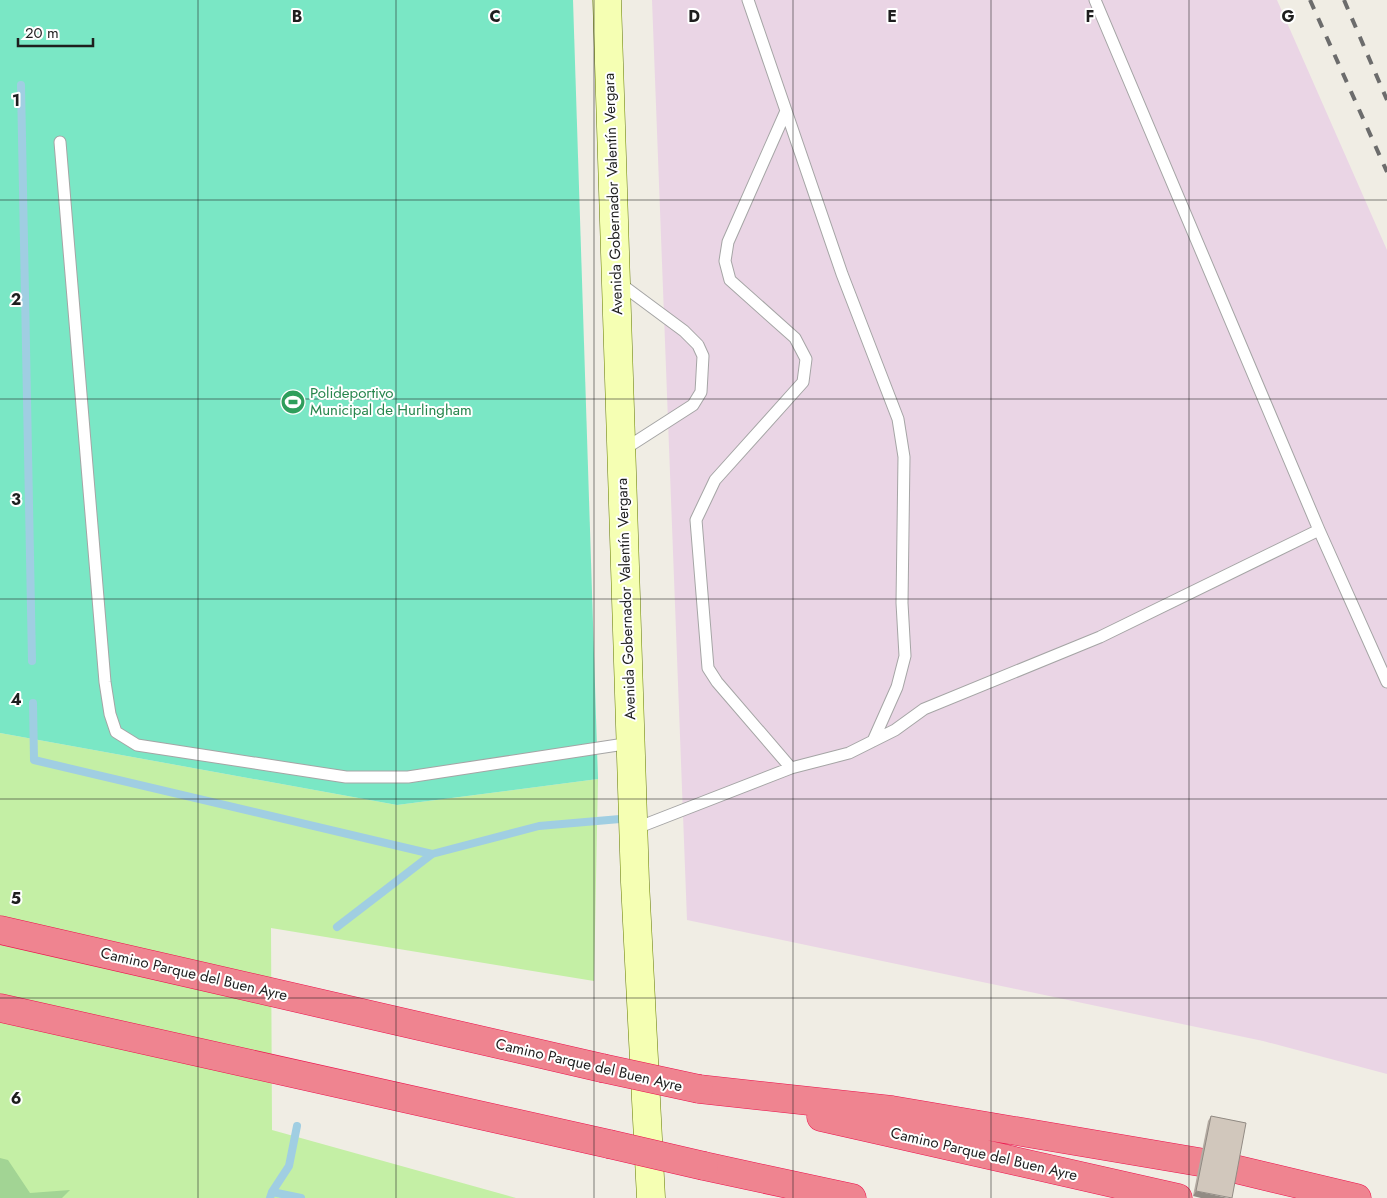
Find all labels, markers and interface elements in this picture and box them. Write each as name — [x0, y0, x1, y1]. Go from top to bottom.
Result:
text: B — [292, 5, 302, 28]
text: C — [489, 5, 501, 28]
text: D — [688, 5, 700, 28]
text: E — [887, 5, 897, 28]
text: F — [1086, 5, 1094, 28]
text: G — [1281, 5, 1295, 28]
scale bar — [18, 15, 92, 47]
text: 20 m — [25, 22, 59, 44]
street label: Avenida Gobernador Valentín Vergara — [598, 73, 628, 315]
text: 1 — [12, 89, 20, 112]
text: 2 — [11, 288, 21, 311]
place label: Polideportivo Municipal de Hurlingham — [310, 382, 472, 421]
sports icon: Polideportivo Municipal de Hurlingham — [280, 389, 306, 415]
street label: Avenida Gobernador Valentín Vergara — [611, 478, 641, 720]
text: 3 — [11, 488, 21, 511]
text: 4 — [10, 688, 22, 711]
text: 5 — [11, 887, 21, 910]
street label: Camino Parque del Buen Ayre — [98, 942, 290, 1006]
street label: Camino Parque del Buen Ayre — [493, 1033, 685, 1097]
text: 6 — [11, 1087, 21, 1110]
street label: Camino Parque del Buen Ayre — [888, 1122, 1080, 1186]

